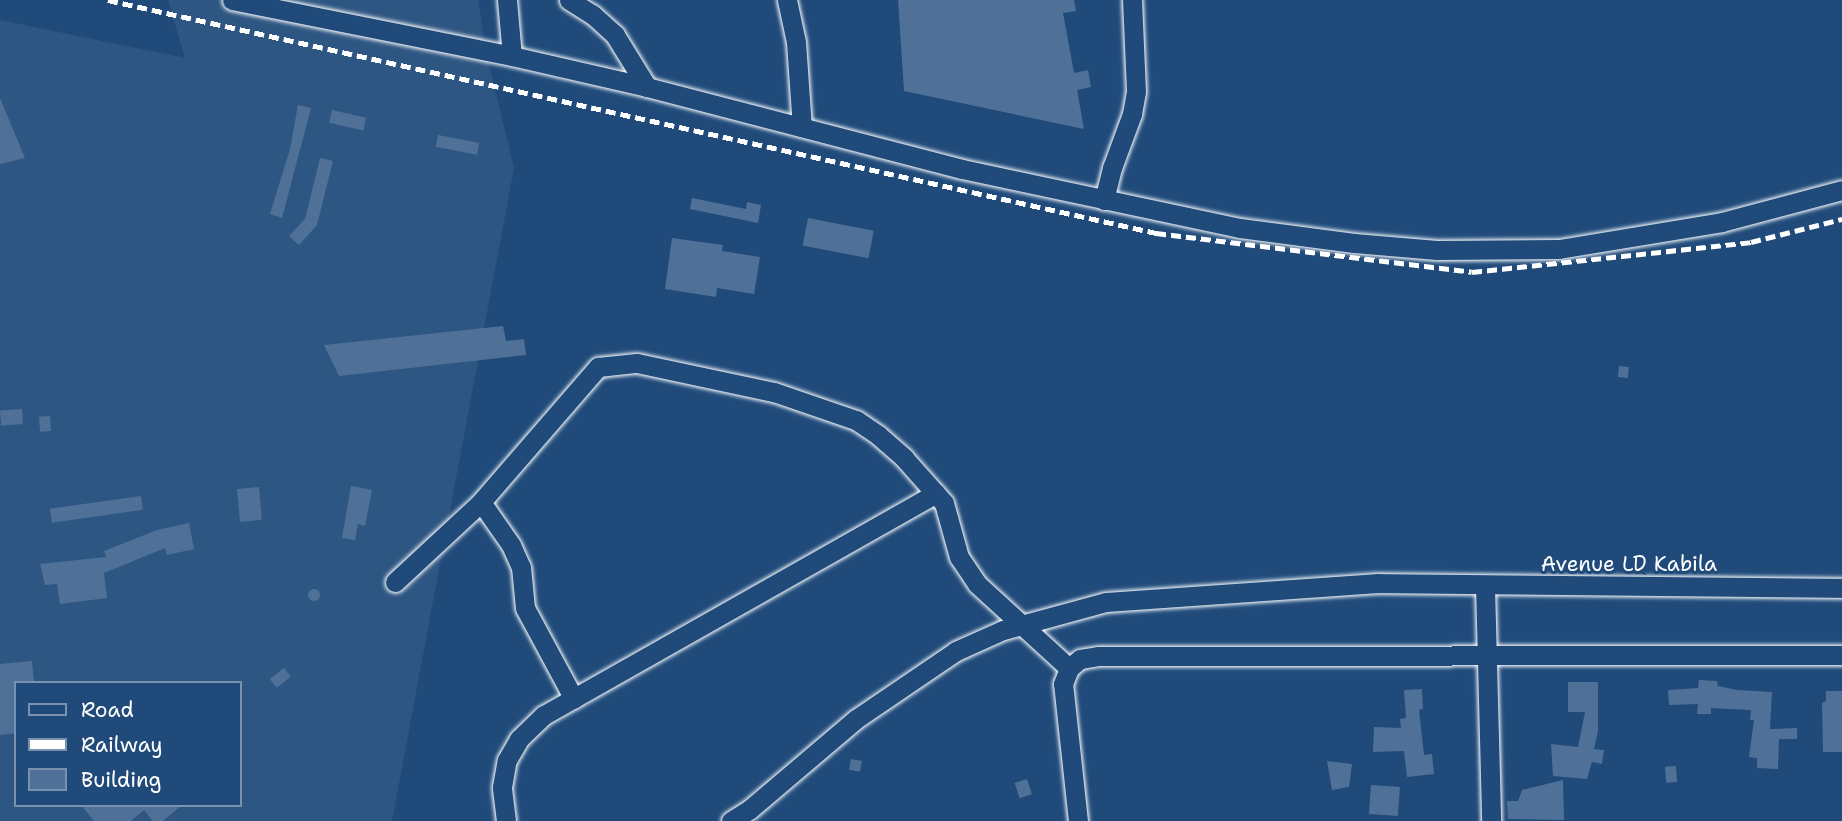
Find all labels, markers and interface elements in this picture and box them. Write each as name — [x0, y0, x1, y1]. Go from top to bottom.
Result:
street label: Avenue LD Kabila — [1541, 551, 1717, 577]
legend — [14, 681, 242, 807]
text: Road — [81, 696, 134, 724]
text: Railway — [81, 731, 163, 759]
text: Building — [81, 766, 161, 794]

